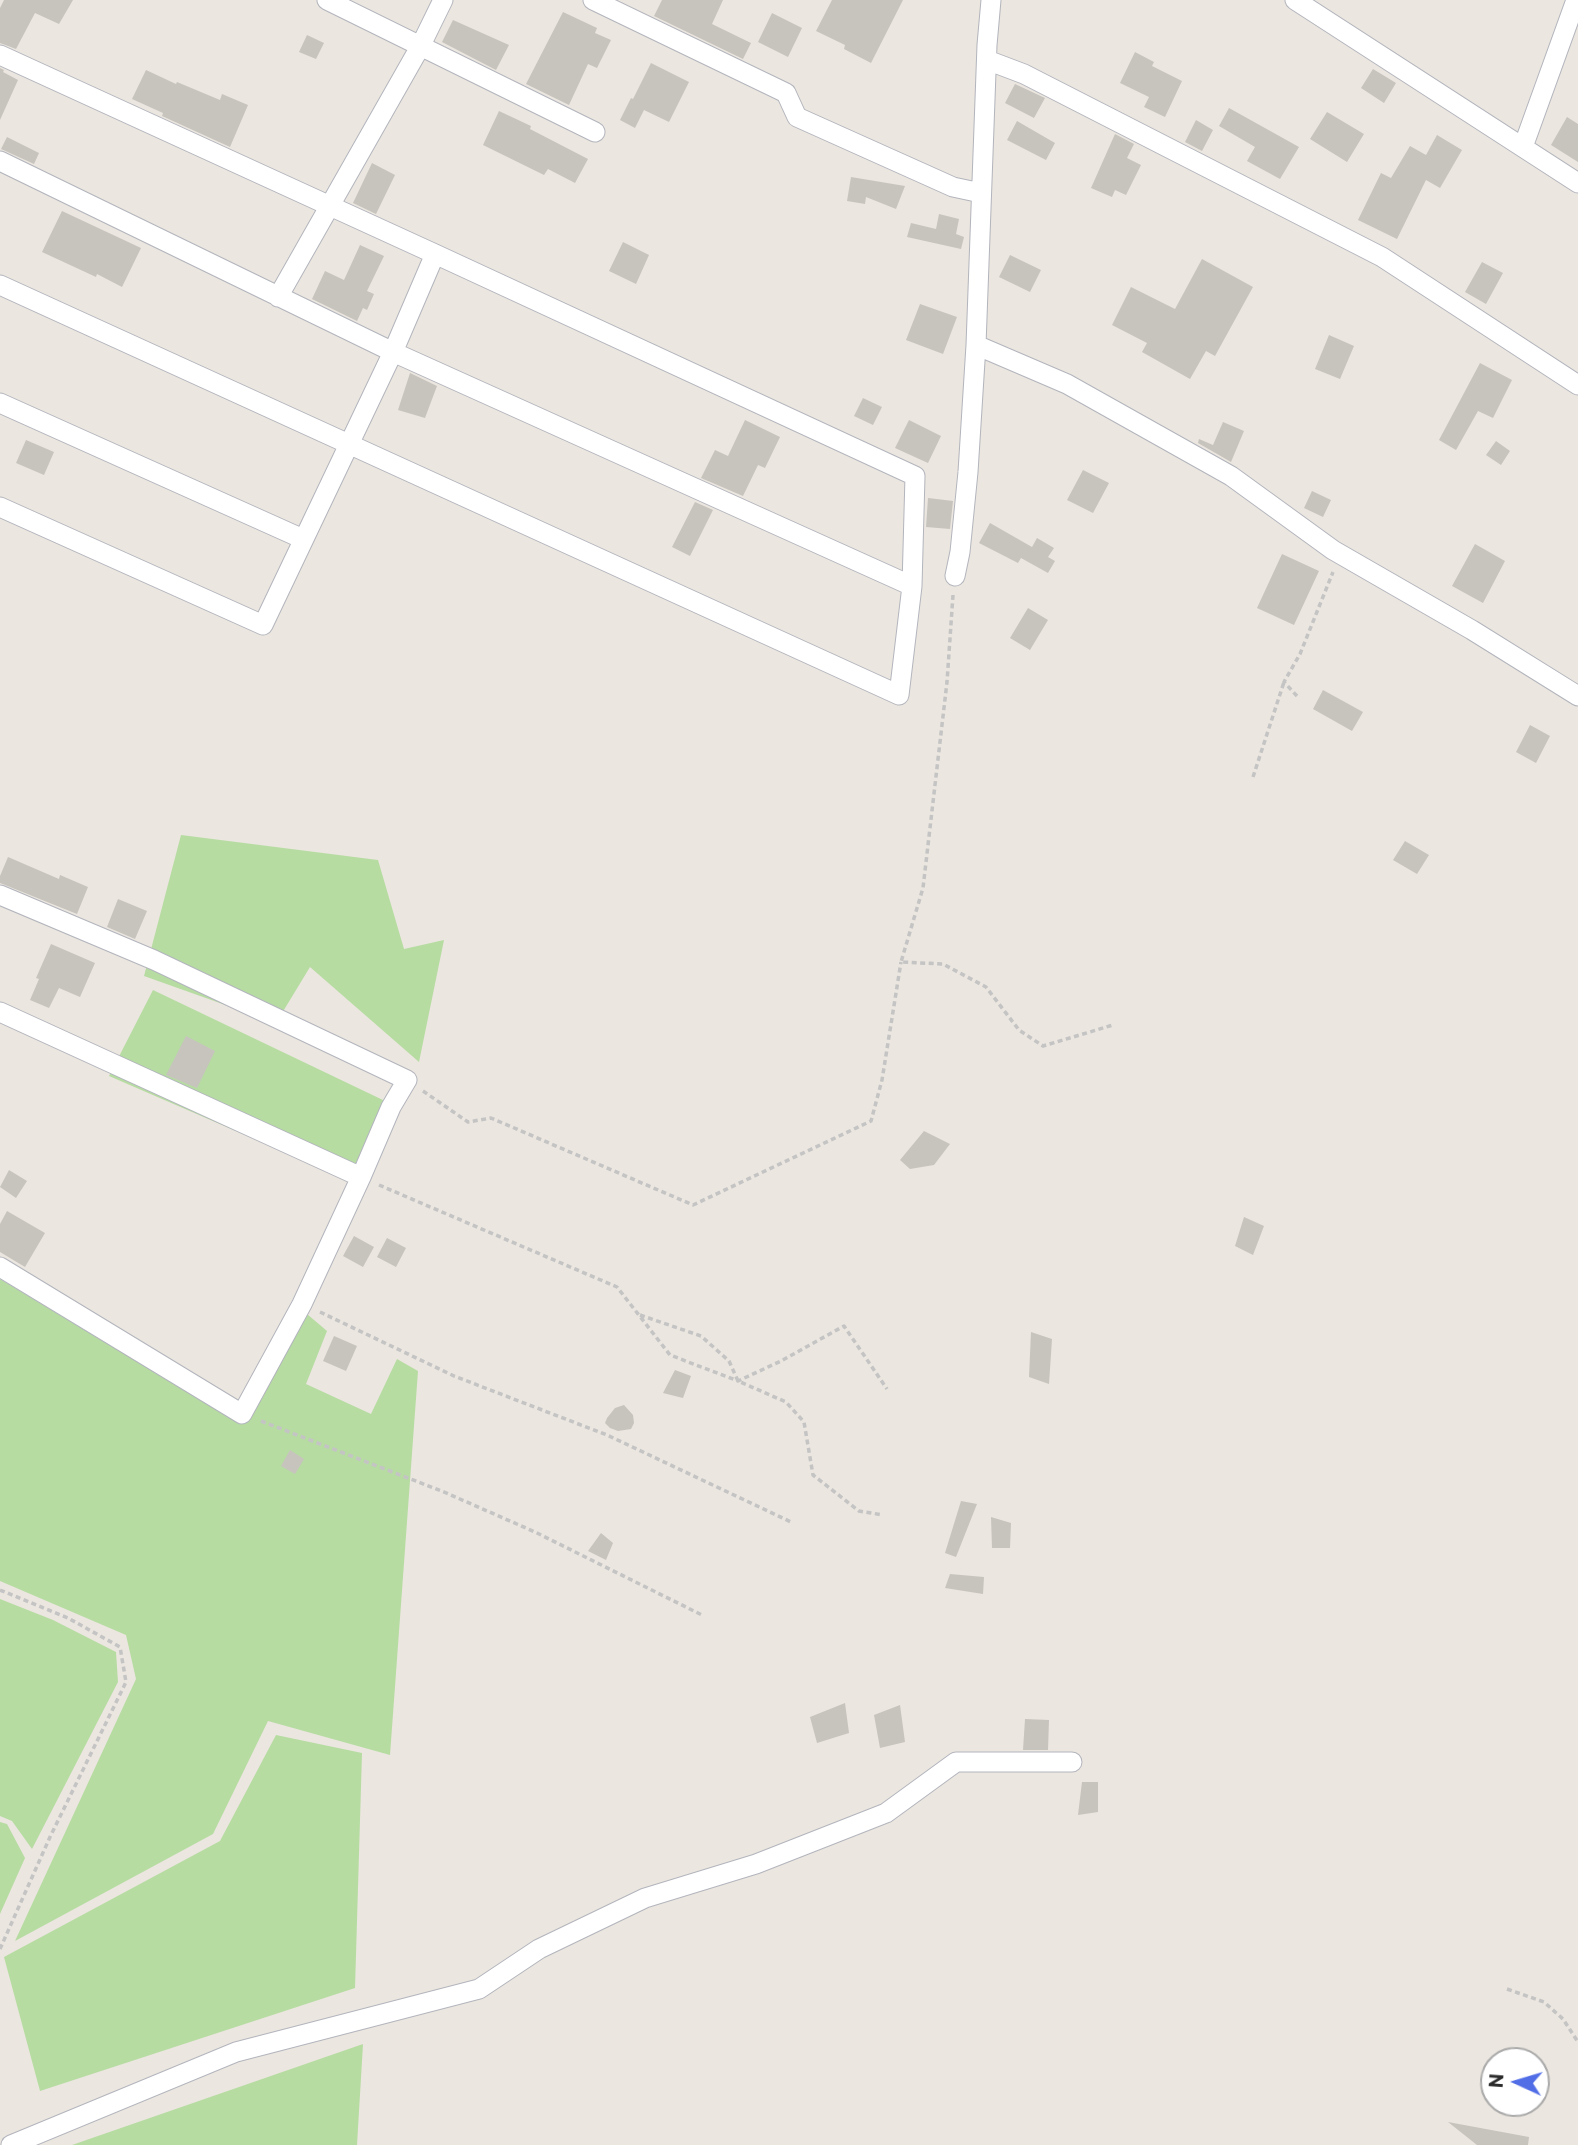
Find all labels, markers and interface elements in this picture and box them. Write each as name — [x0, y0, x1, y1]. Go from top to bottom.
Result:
north arrow — [1480, 2047, 1550, 2117]
text: N — [1484, 2073, 1508, 2089]

